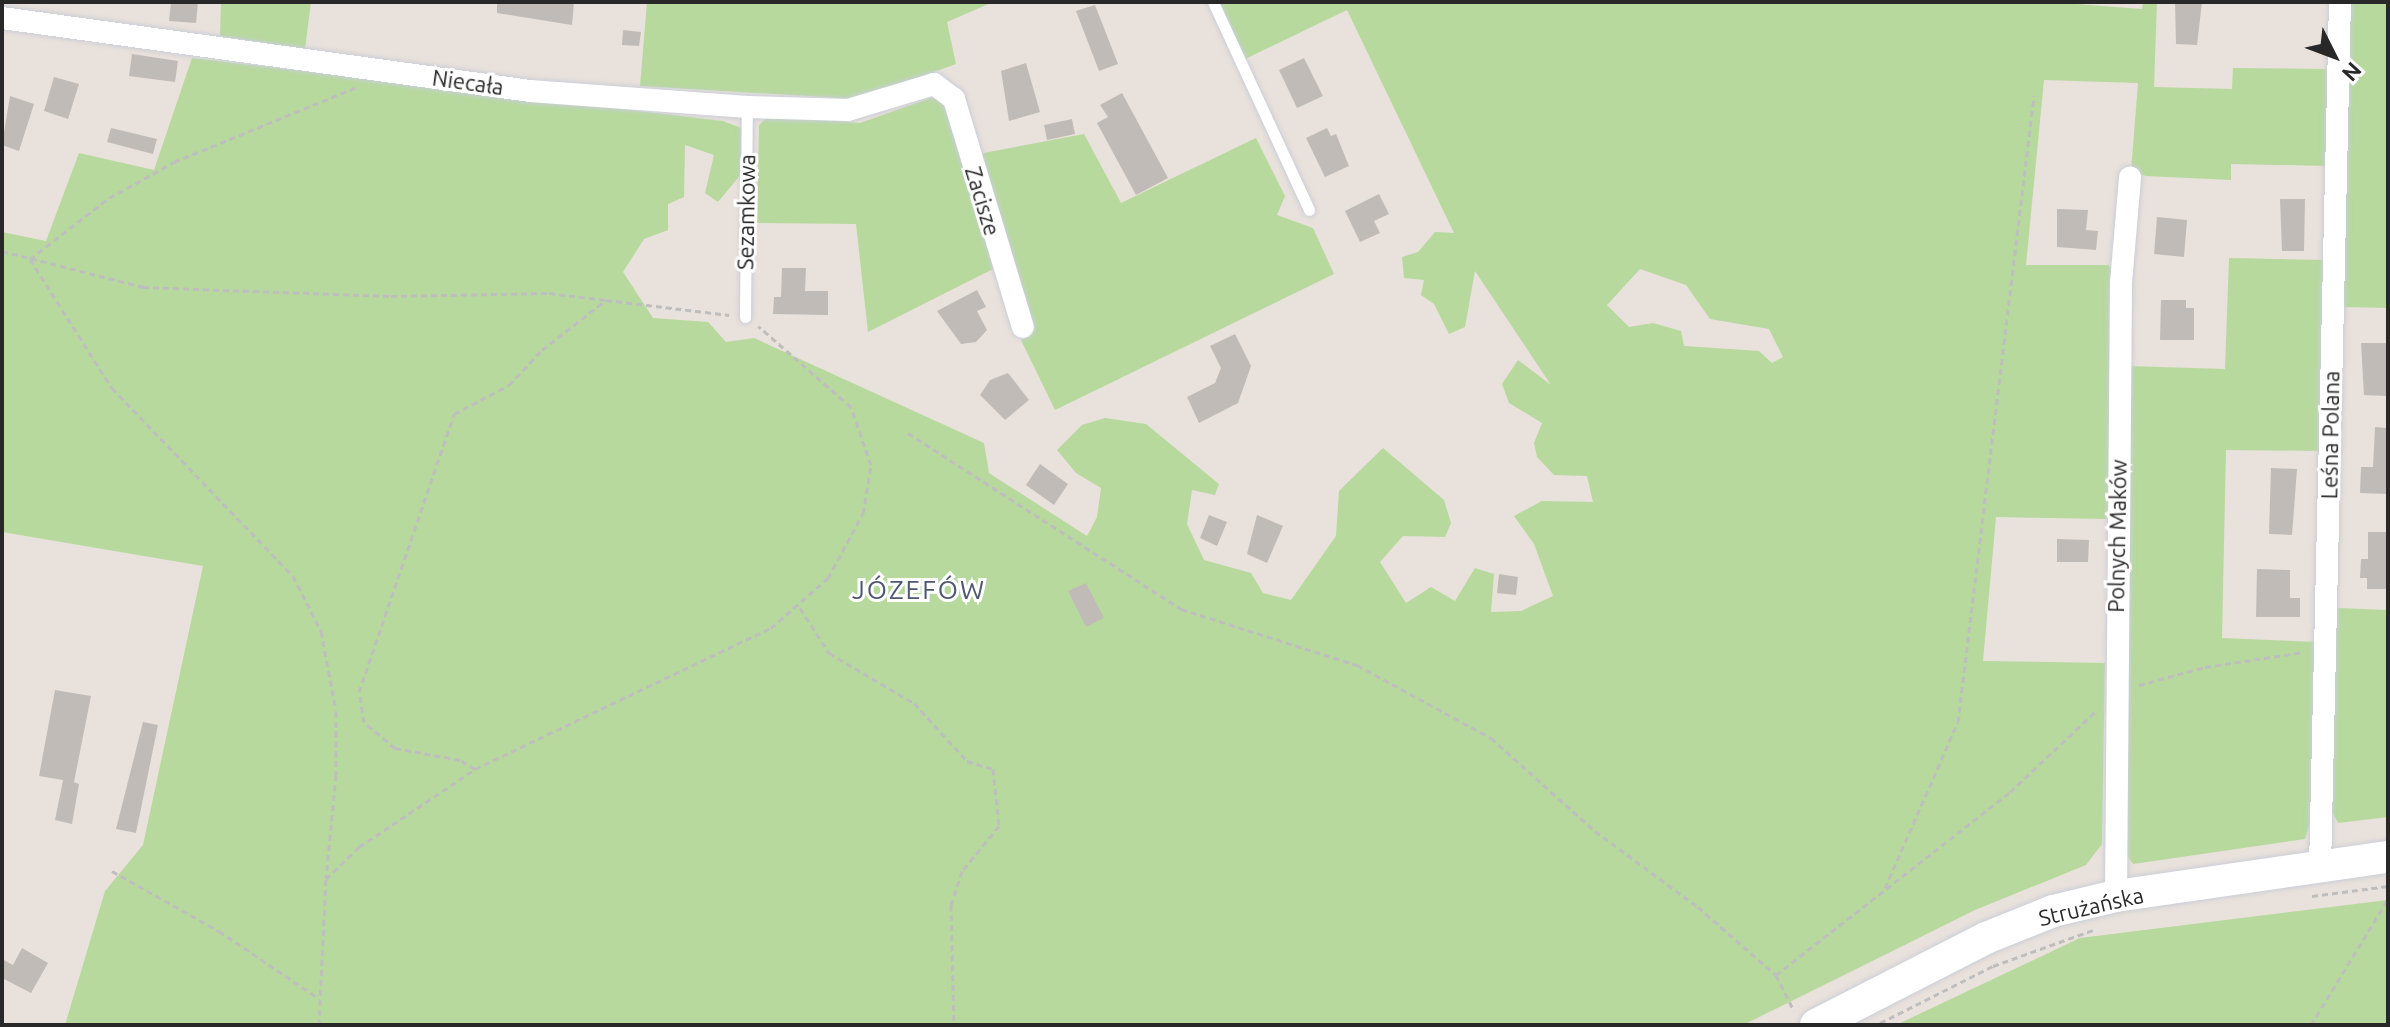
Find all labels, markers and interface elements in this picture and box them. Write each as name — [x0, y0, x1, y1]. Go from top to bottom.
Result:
north arrow — [2294, 16, 2374, 96]
text: N — [2337, 58, 2367, 87]
street label: Niecała — [431, 64, 505, 100]
street label: Sezamkowa — [732, 154, 760, 270]
street label: Zacisze — [960, 163, 1006, 239]
street label: Leśna Polana — [2316, 370, 2344, 500]
street label: Polnych Maków — [2102, 459, 2132, 613]
district label: JÓZEFÓW — [852, 574, 986, 606]
street label: Strużańska — [2036, 881, 2146, 931]

